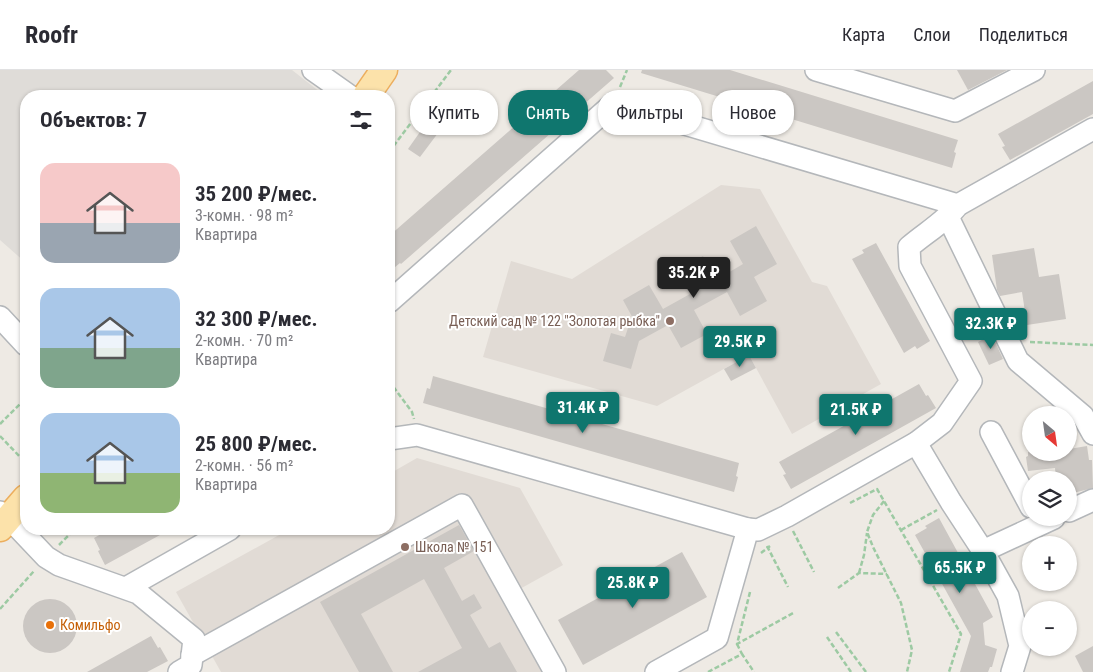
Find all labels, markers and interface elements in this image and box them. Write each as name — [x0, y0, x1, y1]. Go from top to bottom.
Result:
text: Roofr — [25, 21, 78, 49]
text: Карта — [842, 24, 885, 45]
text: Слои — [913, 24, 951, 45]
text: Поделиться — [979, 24, 1068, 45]
chip: Купить — [410, 90, 498, 135]
chip: Снять — [508, 90, 588, 135]
chip: Фильтры — [598, 90, 702, 135]
chip: Новое — [712, 90, 794, 135]
icon: filters — [347, 106, 375, 134]
text: Объектов: 7 — [40, 108, 147, 132]
text: 35 200 ₽/мес. — [195, 182, 318, 206]
icon: home — [80, 183, 140, 243]
text: 3-комн. · 98 m² — [195, 206, 293, 225]
text: Квартира — [195, 225, 257, 244]
pin: 35.2K ₽ — [648, 256, 740, 299]
text: 35.2K ₽ — [668, 263, 720, 282]
text: 32 300 ₽/мес. — [195, 307, 318, 331]
icon: home — [80, 308, 140, 368]
pin: 32.3K ₽ — [945, 308, 1037, 350]
place label: Детский сад № 122 "Золотая рыбка" — [449, 313, 660, 329]
text: 32.3K ₽ — [965, 314, 1017, 333]
marker: Детский сад № 122 "Золотая рыбка" — [664, 315, 676, 327]
pin: 29.5K ₽ — [694, 326, 786, 368]
text: 2-комн. · 70 m² — [195, 331, 293, 350]
text: 29.5K ₽ — [714, 332, 766, 351]
text: Квартира — [195, 350, 257, 369]
pin: 31.4K ₽ — [537, 392, 629, 434]
pin: 21.5K ₽ — [810, 394, 902, 436]
text: 31.4K ₽ — [557, 398, 609, 417]
text: 21.5K ₽ — [830, 400, 882, 419]
north arrow — [1022, 406, 1078, 461]
map controls — [1022, 406, 1077, 656]
text: 25 800 ₽/мес. — [195, 432, 318, 456]
icon: home — [80, 433, 140, 493]
text: 2-комн. · 56 m² — [195, 456, 293, 475]
button: layers — [1022, 471, 1077, 526]
text: Квартира — [195, 475, 257, 494]
button: + — [1022, 536, 1077, 591]
place label: Школа № 151 — [415, 539, 493, 555]
marker: Школа № 151 — [399, 541, 411, 553]
pin: 65.5K ₽ — [914, 552, 1006, 594]
text: 65.5K ₽ — [934, 558, 986, 577]
pin: 25.8K ₽ — [587, 566, 679, 609]
text: 25.8K ₽ — [607, 573, 659, 592]
button: − — [1022, 601, 1077, 656]
place label: Комильфо — [60, 617, 121, 633]
marker: Комильфо — [44, 619, 56, 631]

